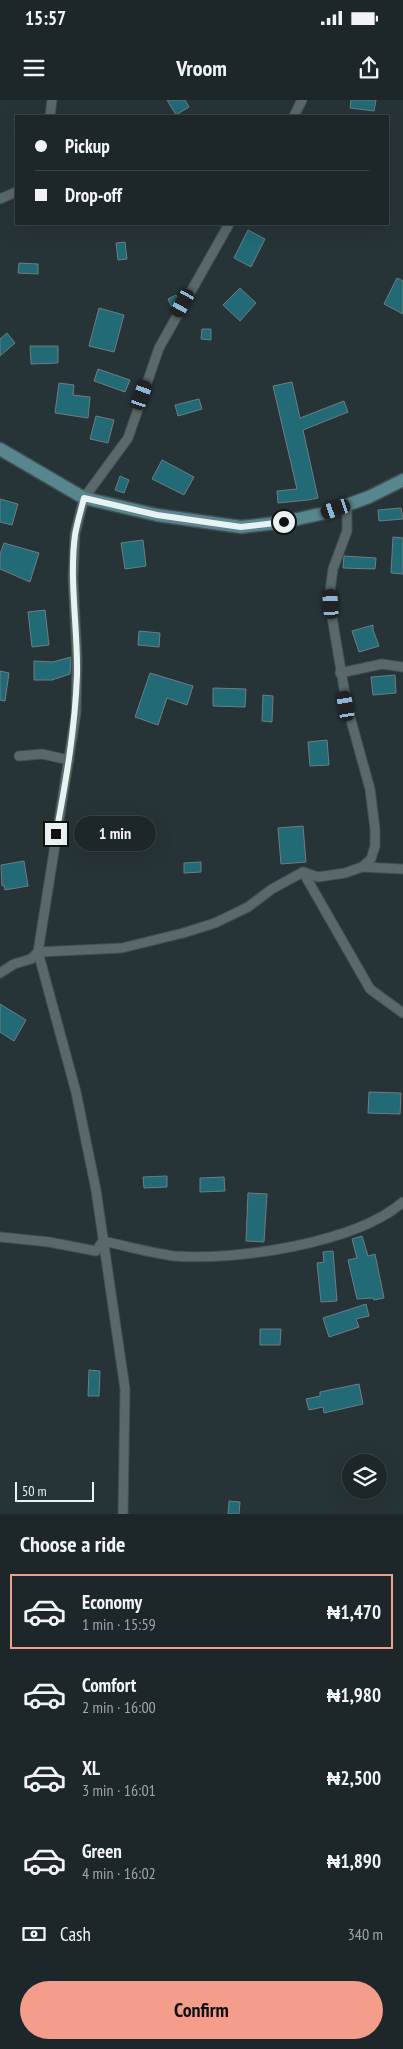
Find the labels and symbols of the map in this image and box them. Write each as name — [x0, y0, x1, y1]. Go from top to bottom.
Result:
car — [169, 286, 196, 320]
car — [130, 378, 153, 412]
car — [319, 497, 352, 521]
route start — [273, 511, 295, 533]
car — [322, 589, 339, 619]
car — [336, 690, 355, 722]
callout: 1 min — [74, 816, 156, 852]
route end — [45, 823, 67, 845]
scale bar — [15, 1479, 94, 1502]

